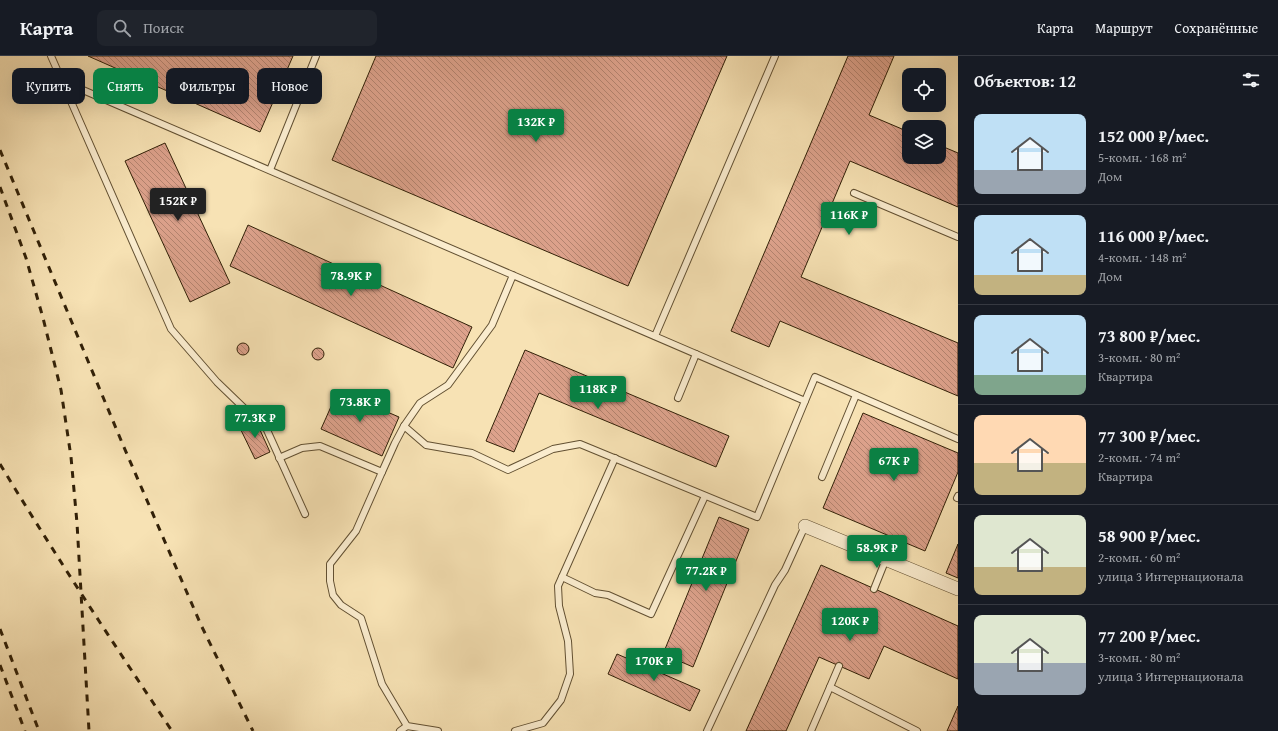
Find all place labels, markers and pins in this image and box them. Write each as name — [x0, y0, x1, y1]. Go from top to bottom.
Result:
pin: 132K ₽ — [503, 109, 569, 143]
pin: 152K ₽ — [145, 188, 211, 222]
pin: 116K ₽ — [816, 202, 882, 236]
pin: 78.9K ₽ — [314, 263, 388, 297]
pin: 118K ₽ — [565, 376, 631, 410]
pin: 73.8K ₽ — [323, 389, 397, 423]
pin: 77.3K ₽ — [218, 405, 292, 439]
pin: 67K ₽ — [866, 448, 922, 482]
pin: 58.9K ₽ — [840, 535, 914, 569]
pin: 77.2K ₽ — [669, 558, 743, 592]
pin: 120K ₽ — [817, 608, 883, 642]
pin: 170K ₽ — [621, 648, 687, 682]

